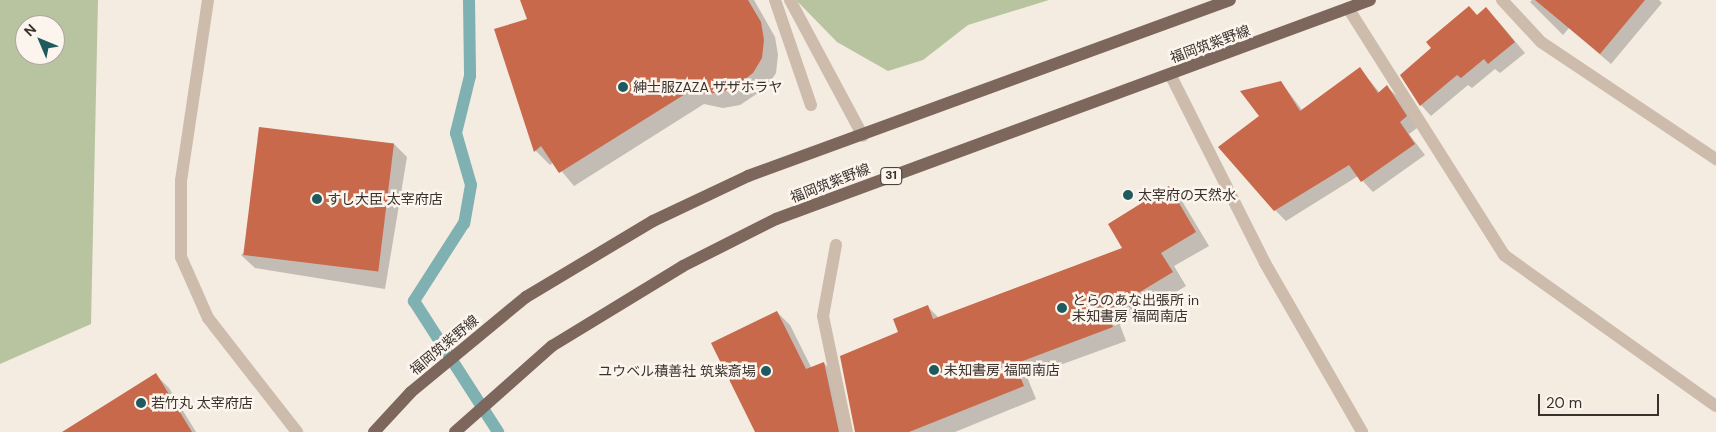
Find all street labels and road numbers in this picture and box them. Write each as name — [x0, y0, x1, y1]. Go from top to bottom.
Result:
street label: 福岡筑紫野線 — [1168, 22, 1252, 66]
street label: 福岡筑紫野線 — [788, 160, 872, 206]
road number: 31 — [880, 167, 902, 186]
street label: 福岡筑紫野線 — [406, 312, 482, 378]

